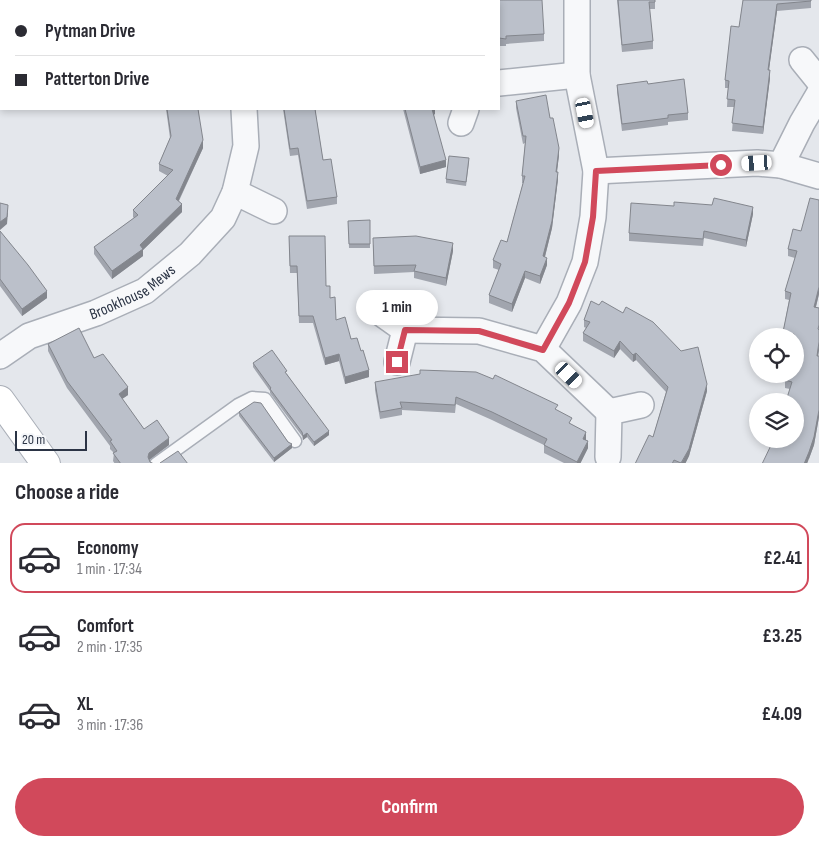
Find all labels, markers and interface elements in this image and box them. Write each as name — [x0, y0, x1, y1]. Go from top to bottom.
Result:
text: Pytman Drive — [45, 20, 135, 43]
text: Patterton Drive — [45, 68, 149, 91]
car — [574, 97, 595, 129]
route start — [710, 154, 732, 176]
car — [741, 155, 772, 171]
street label: Brookhouse Mews — [87, 260, 179, 324]
callout: 1 min — [356, 290, 438, 324]
text: 1 min — [382, 298, 412, 317]
map controls — [749, 328, 804, 448]
button: locate — [749, 328, 804, 383]
route end — [386, 351, 408, 373]
car — [552, 359, 585, 391]
button: layers — [749, 393, 804, 448]
scale bar — [15, 428, 88, 452]
text: 20 m — [22, 431, 45, 448]
text: Choose a ride — [15, 479, 119, 506]
icon: car — [17, 536, 62, 581]
text: Economy — [77, 537, 139, 560]
text: £2.41 — [763, 547, 802, 570]
text: 1 min · 17:34 — [77, 560, 142, 579]
icon: car — [17, 614, 62, 659]
text: Comfort — [77, 615, 134, 638]
text: £3.25 — [762, 625, 802, 648]
text: 2 min · 17:35 — [77, 638, 143, 657]
icon: car — [17, 692, 62, 737]
text: XL — [77, 693, 93, 716]
text: £4.09 — [762, 703, 802, 726]
text: 3 min · 17:36 — [77, 716, 143, 735]
button: Confirm — [15, 778, 804, 836]

